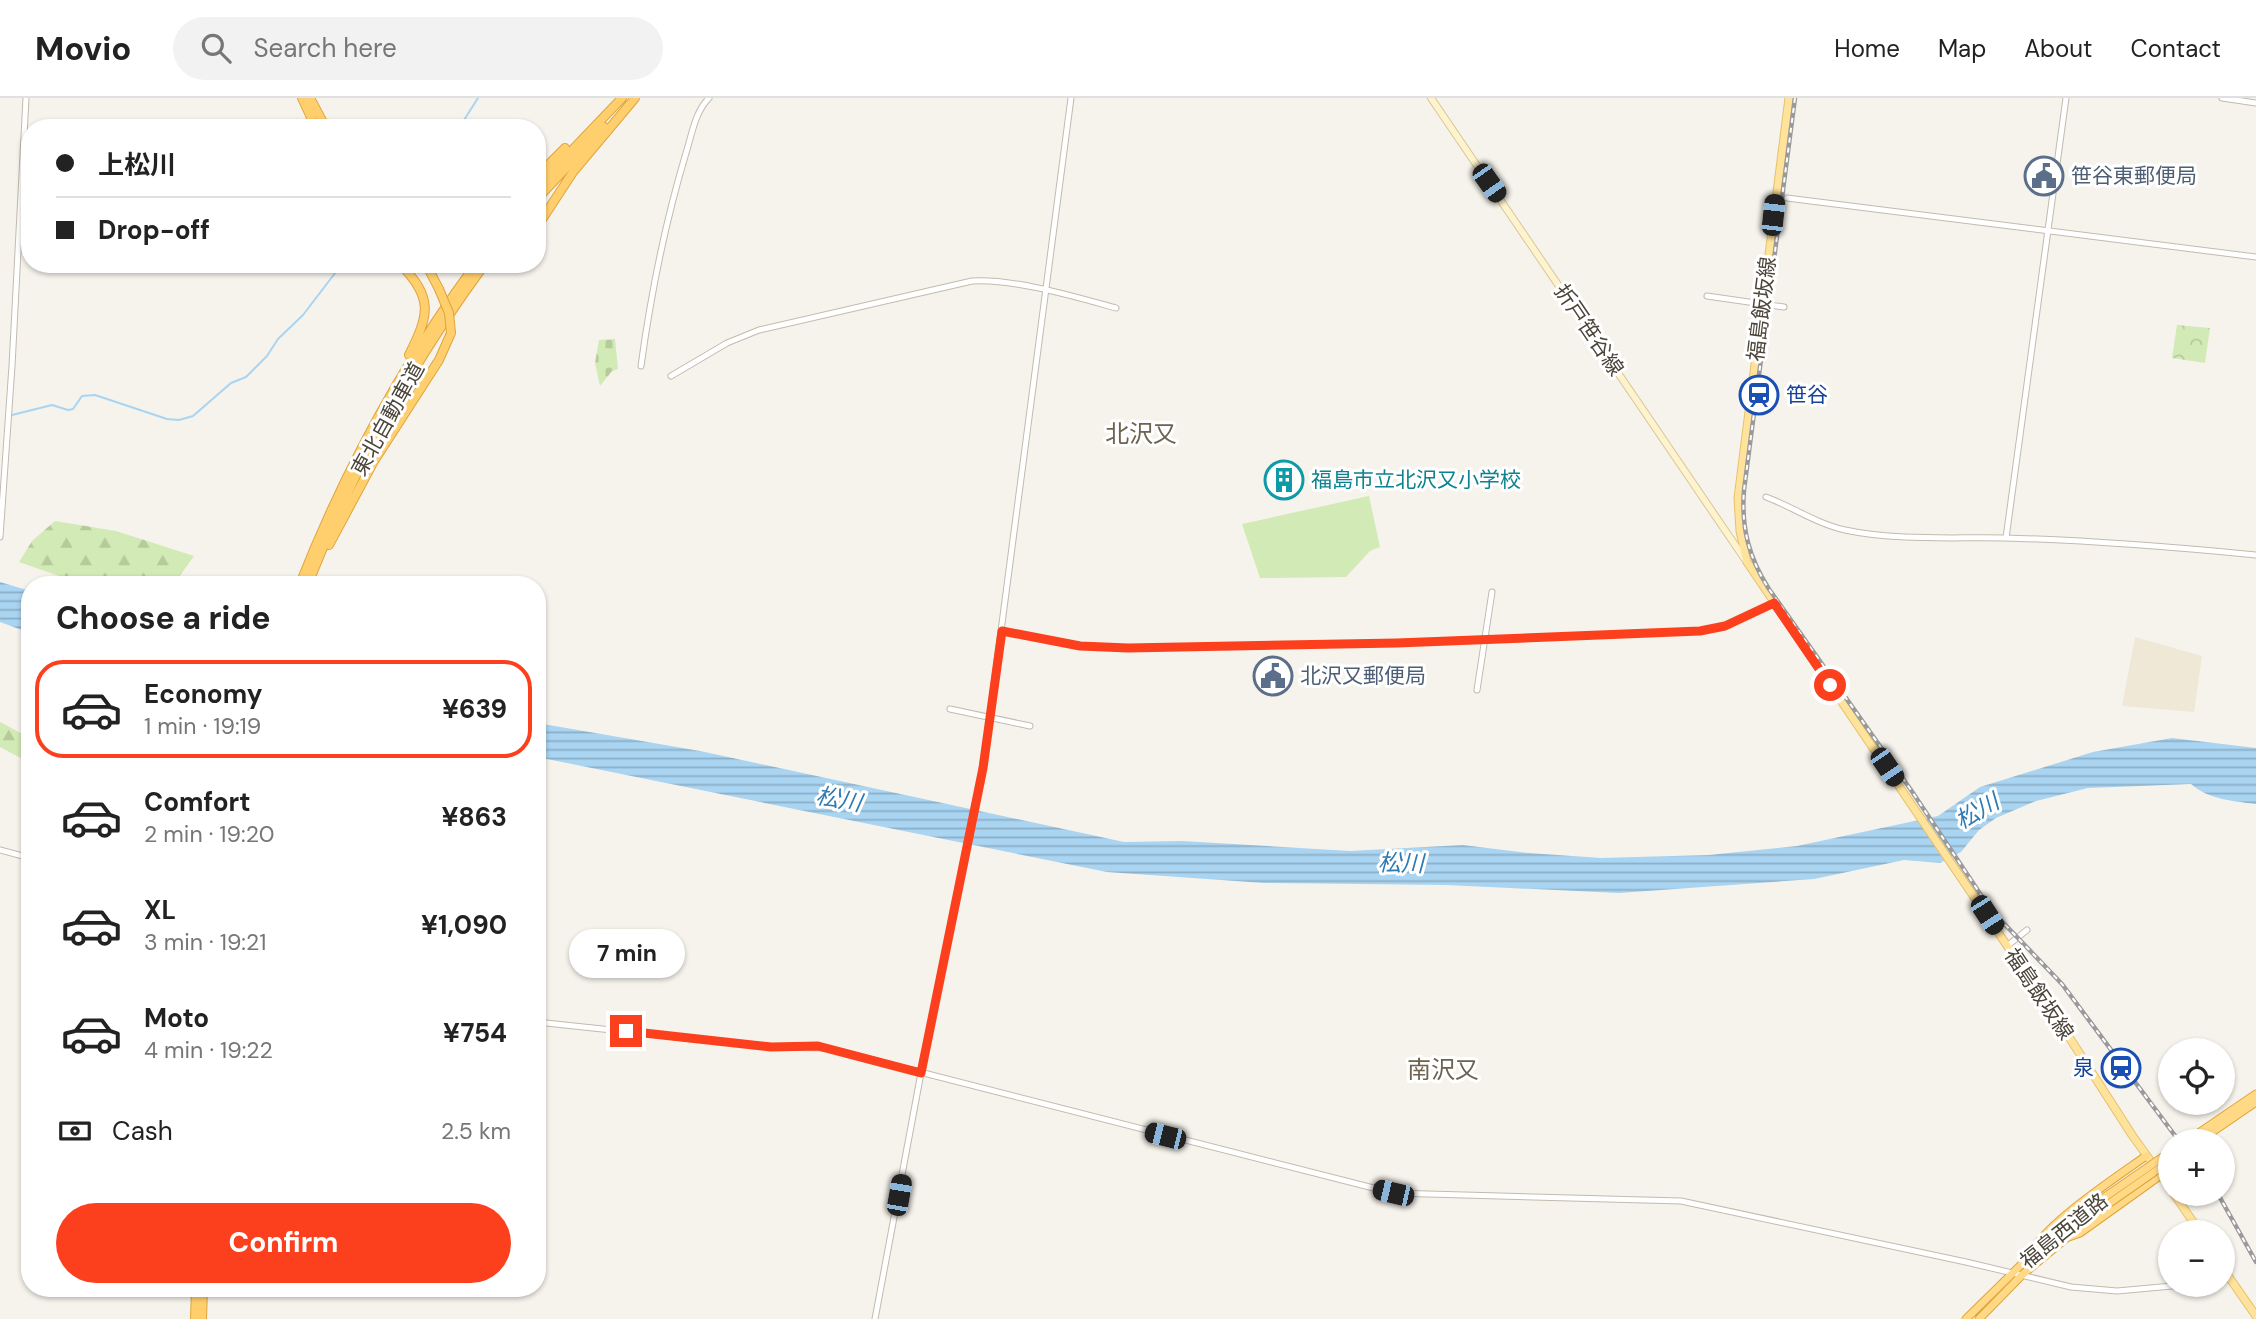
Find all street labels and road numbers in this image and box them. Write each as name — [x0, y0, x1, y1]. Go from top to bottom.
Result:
street label: 福島飯坂線 — [1742, 255, 1782, 363]
street label: 折戸笹谷線 — [1548, 279, 1630, 381]
street label: 東北自動車道 — [345, 357, 431, 481]
street label: 福島飯坂線 — [1998, 943, 2080, 1045]
street label: 福島西道路 — [2014, 1187, 2114, 1275]

